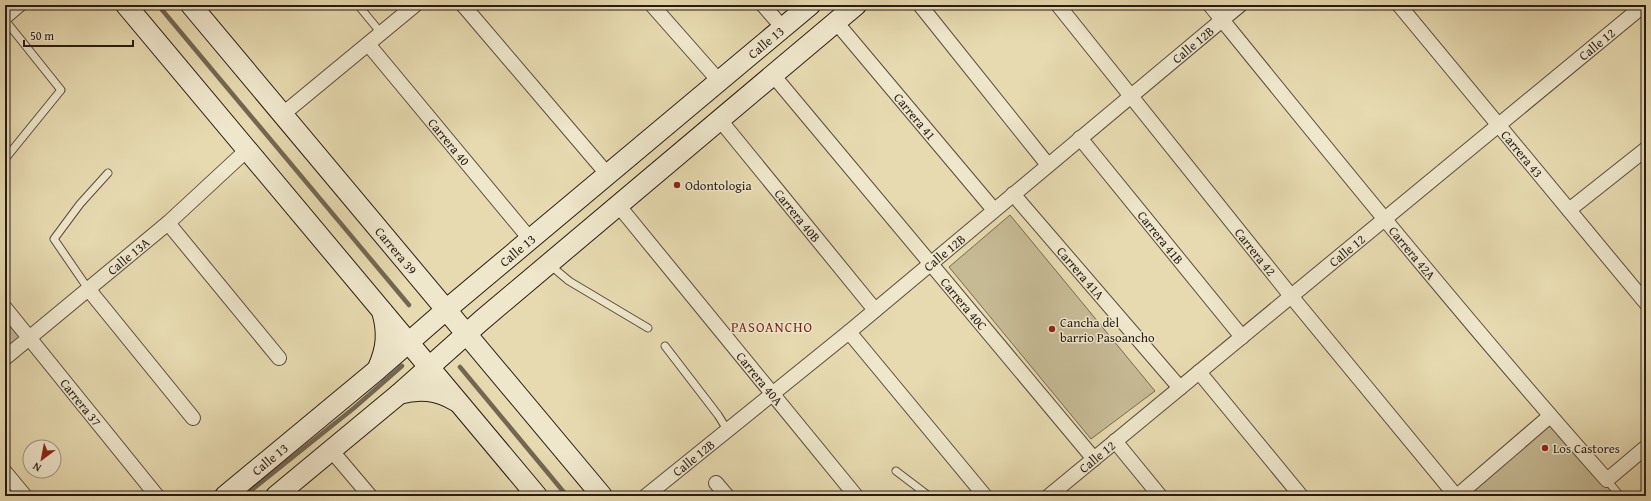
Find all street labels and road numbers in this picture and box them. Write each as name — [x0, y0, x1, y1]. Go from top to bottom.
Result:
street label: Calle 13 — [743, 21, 788, 63]
street label: Calle 12B — [1168, 21, 1218, 68]
street label: Calle 12 — [1574, 23, 1619, 65]
street label: Carrera 41 — [890, 88, 941, 144]
street label: Carrera 40 — [424, 114, 475, 170]
street label: Carrera 43 — [1497, 126, 1548, 181]
street label: Carrera 40B — [770, 184, 825, 246]
street label: Carrera 41B — [1133, 206, 1188, 268]
street label: Carrera 42A — [1385, 222, 1441, 284]
street label: Carrera 39 — [371, 223, 422, 278]
street label: Carrera 42 — [1230, 224, 1281, 280]
street label: Calle 13 — [495, 229, 540, 271]
street label: Calle 12B — [919, 229, 969, 276]
street label: Calle 12 — [1324, 230, 1369, 271]
street label: Calle 13A — [103, 233, 154, 279]
street label: Carrera 41A — [1053, 242, 1109, 304]
street label: Carrera 40C — [936, 273, 992, 334]
street label: Carrera 40A — [732, 347, 788, 409]
street label: Carrera 37 — [56, 374, 106, 430]
street label: Calle 12B — [668, 435, 719, 481]
street label: Calle 12 — [1075, 436, 1119, 477]
street label: Calle 13 — [247, 438, 292, 480]

